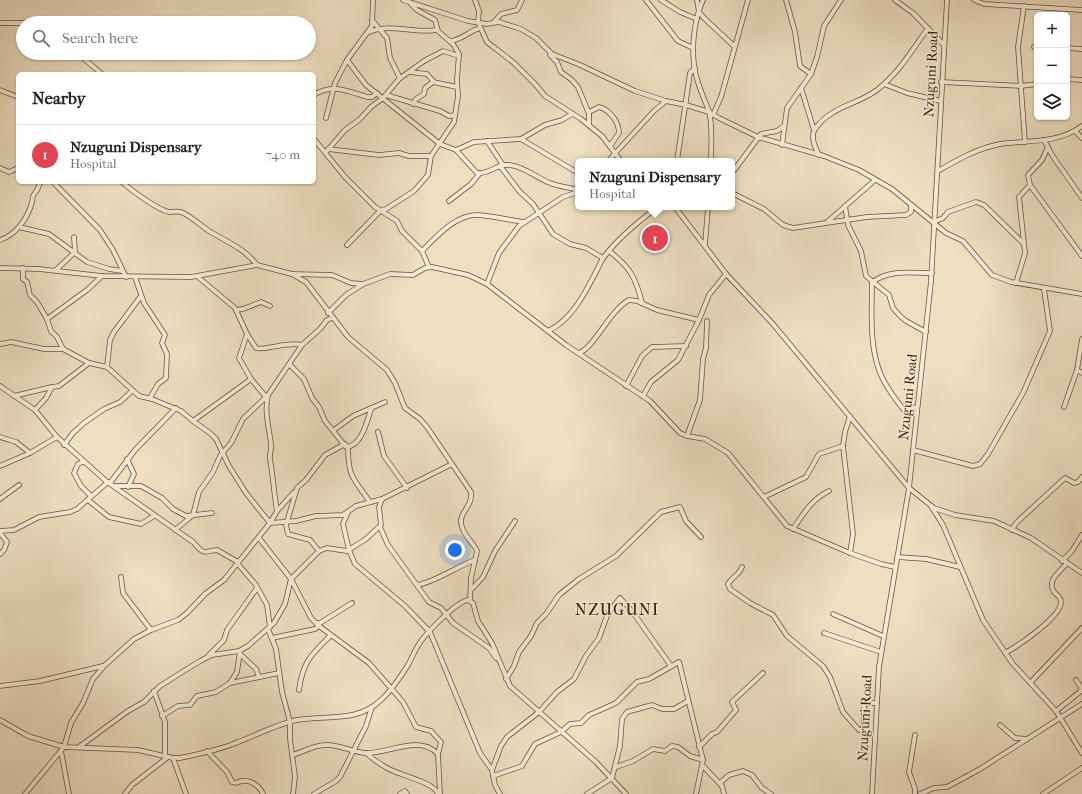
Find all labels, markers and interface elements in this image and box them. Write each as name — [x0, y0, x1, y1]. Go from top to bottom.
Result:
map controls — [1034, 12, 1070, 120]
button: + — [1034, 12, 1070, 48]
search box — [16, 16, 316, 60]
icon: search — [30, 27, 52, 49]
text: Search here — [62, 29, 138, 47]
street label: Nzuguni Road — [920, 30, 942, 118]
button: − — [1034, 48, 1070, 84]
button: layers — [1034, 84, 1070, 120]
text: Nearby — [32, 88, 86, 108]
text: Nzuguni Dispensary — [70, 138, 202, 156]
text: 1 — [43, 147, 47, 162]
text: 740 m — [266, 147, 300, 162]
text: Hospital — [70, 156, 117, 171]
popup — [575, 158, 735, 210]
text: Nzuguni Dispensary — [589, 168, 721, 186]
text: Hospital — [589, 186, 636, 201]
pin: 1 — [642, 223, 668, 253]
street label: Nzuguni Road — [895, 353, 921, 441]
your location — [445, 540, 465, 560]
district label: NZUGUNI — [575, 600, 659, 619]
street label: Nzuguni Road — [854, 674, 876, 762]

